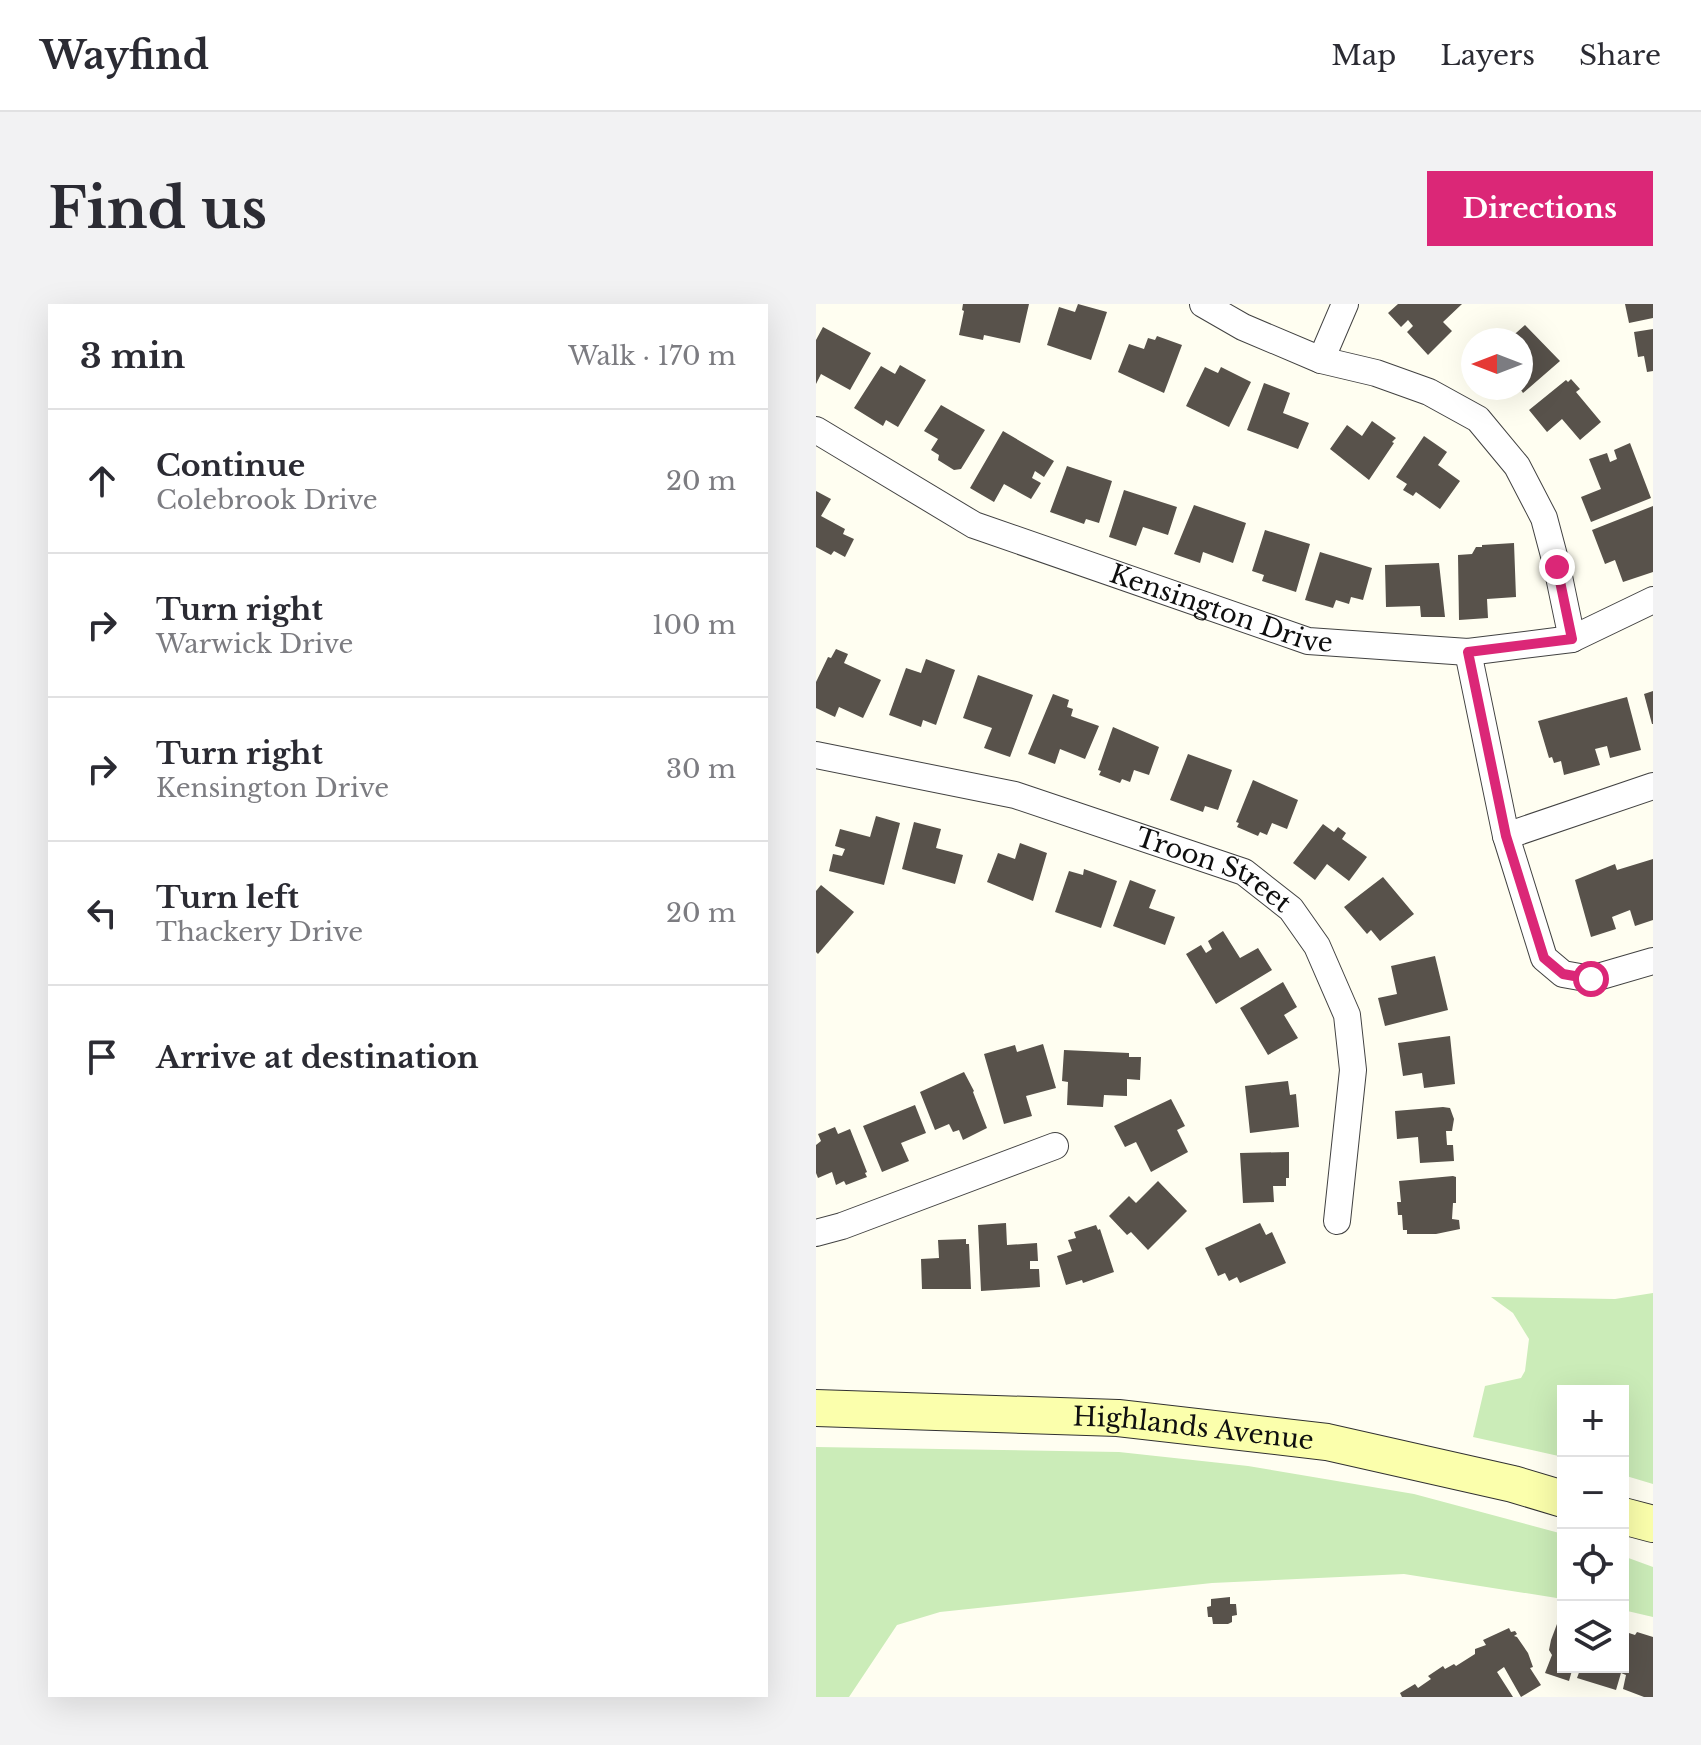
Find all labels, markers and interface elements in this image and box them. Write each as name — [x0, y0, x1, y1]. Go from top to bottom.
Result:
text: Wayfind — [40, 32, 209, 79]
text: Map — [1331, 38, 1396, 73]
text: Layers — [1440, 38, 1535, 73]
text: Share — [1579, 38, 1661, 73]
button: Directions — [1427, 171, 1653, 246]
text: Find us — [48, 174, 267, 243]
north arrow — [1461, 328, 1533, 400]
text: 3 min — [80, 335, 185, 377]
text: Walk · 170 m — [568, 340, 736, 372]
text: Continue — [156, 447, 305, 484]
icon: ahead — [80, 459, 124, 503]
text: 20 m — [666, 465, 736, 497]
text: Colebrook Drive — [156, 484, 378, 516]
route end — [1539, 549, 1575, 585]
street label: Kensington Drive — [1106, 557, 1334, 659]
text: Turn right — [156, 591, 323, 628]
icon: right — [80, 603, 124, 647]
text: 100 m — [652, 609, 736, 641]
text: Warwick Drive — [156, 628, 353, 660]
text: Turn right — [156, 735, 323, 772]
icon: right — [80, 747, 124, 791]
text: 30 m — [666, 753, 736, 785]
text: Kensington Drive — [156, 772, 389, 804]
street label: Troon Street — [1132, 821, 1298, 919]
text: Turn left — [156, 879, 299, 916]
icon: left — [80, 891, 124, 935]
text: 20 m — [666, 897, 736, 929]
text: Thackery Drive — [156, 916, 363, 948]
route start — [1573, 961, 1609, 997]
icon: arrive — [80, 1035, 124, 1079]
text: Arrive at destination — [156, 1039, 479, 1076]
map controls — [1557, 1385, 1629, 1673]
button: + — [1557, 1385, 1629, 1457]
street label: Highlands Avenue — [1072, 1401, 1315, 1456]
button: − — [1557, 1457, 1629, 1529]
button: locate — [1557, 1529, 1629, 1601]
button: layers — [1557, 1601, 1629, 1673]

